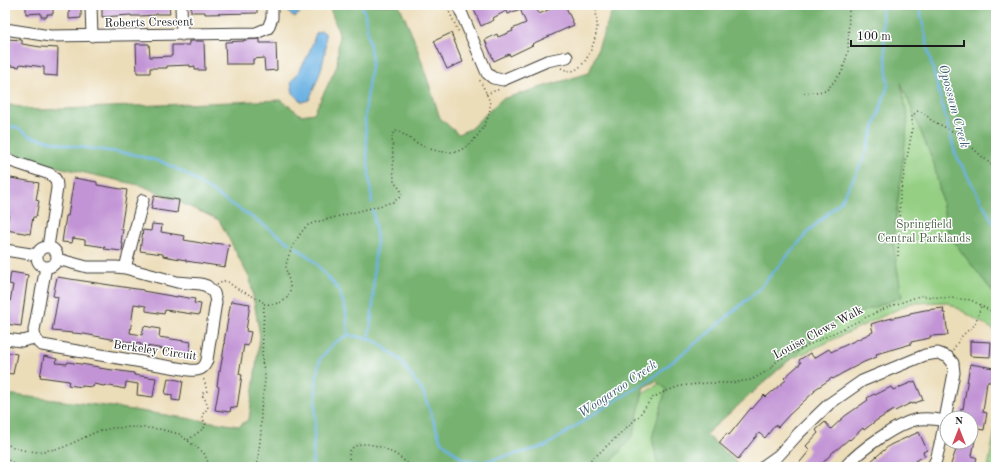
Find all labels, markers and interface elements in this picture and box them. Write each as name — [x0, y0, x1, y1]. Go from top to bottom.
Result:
street label: Roberts Crescent — [104, 16, 194, 30]
scale bar — [851, 22, 964, 48]
text: 100 m — [857, 31, 891, 43]
water label: Opossum Creek — [936, 63, 971, 150]
park label: Springfield Central Parklands — [877, 219, 971, 245]
street label: Louise Clews Walk — [772, 304, 865, 362]
street label: Berkeley Circuit — [112, 339, 197, 363]
water label: Woogaroo Creek — [576, 358, 660, 420]
north arrow — [939, 410, 979, 450]
text: N — [955, 416, 964, 427]

